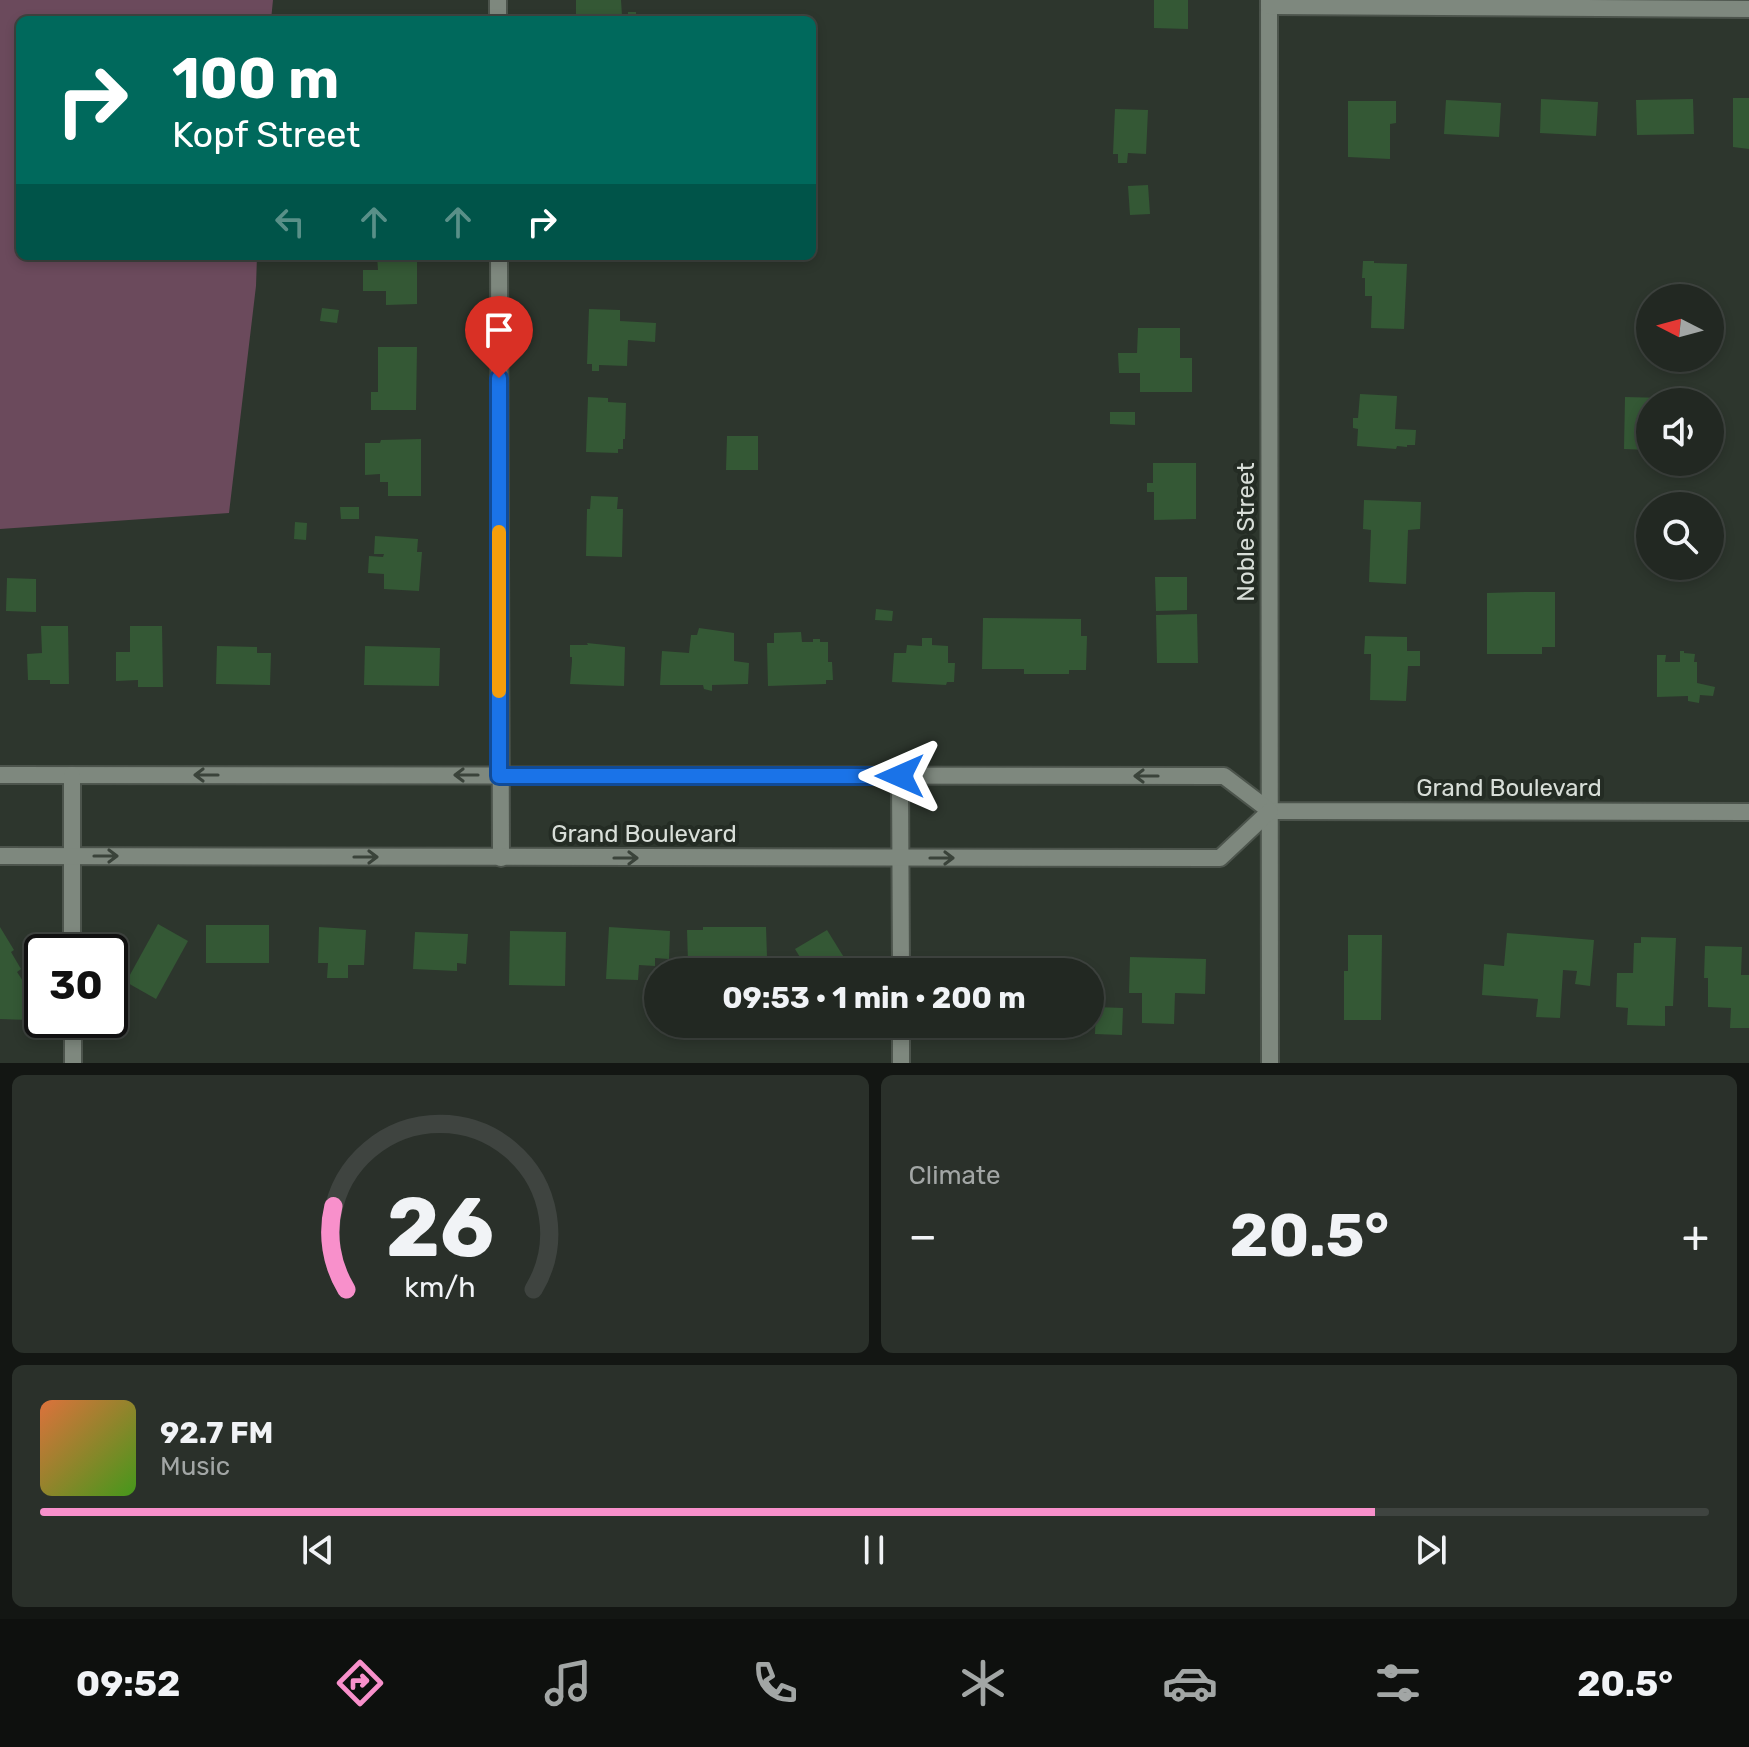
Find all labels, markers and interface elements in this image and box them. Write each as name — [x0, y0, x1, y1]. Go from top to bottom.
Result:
text: 100 m — [172, 46, 339, 112]
icon: right — [40, 48, 144, 152]
text: Kopf Street — [172, 113, 360, 156]
icon: left — [268, 200, 312, 244]
icon: ahead — [352, 200, 396, 244]
icon: ahead — [436, 200, 480, 244]
icon: right — [520, 200, 564, 244]
north arrow — [1636, 284, 1724, 372]
map controls — [1636, 284, 1724, 580]
pin — [465, 296, 533, 378]
icon: arrive — [477, 308, 521, 352]
button: sound — [1636, 388, 1724, 476]
street label: Noble Street — [1232, 462, 1260, 602]
button: search — [1636, 492, 1724, 580]
position arrow — [858, 734, 942, 818]
one-way arrow — [193, 767, 220, 783]
one-way arrow — [453, 767, 480, 783]
one-way arrow — [1133, 768, 1160, 784]
street label: Grand Boulevard — [1416, 774, 1602, 802]
street label: Grand Boulevard — [551, 820, 737, 848]
one-way arrow — [92, 848, 119, 864]
one-way arrow — [352, 849, 379, 865]
one-way arrow — [612, 850, 639, 866]
one-way arrow — [928, 850, 955, 866]
speed limit sign: 30 — [24, 934, 128, 1038]
text: 09:53 · 1 min · 200 m — [722, 980, 1026, 1016]
text: Climate — [909, 1160, 1001, 1191]
text: 26 — [386, 1178, 494, 1277]
text: 20.5° — [1229, 1200, 1389, 1271]
text: − — [909, 1210, 937, 1262]
text: + — [1682, 1210, 1709, 1262]
text: km/h — [405, 1270, 476, 1304]
text: 92.7 FM — [160, 1415, 273, 1451]
text: Music — [160, 1451, 230, 1482]
icon: previous — [296, 1528, 340, 1572]
icon: pause — [852, 1528, 896, 1572]
icon: next — [1409, 1528, 1453, 1572]
icon: directions — [332, 1655, 388, 1711]
icon: music — [540, 1655, 596, 1711]
icon: phone — [747, 1655, 803, 1711]
icon: climate — [955, 1655, 1011, 1711]
icon: car — [1162, 1655, 1218, 1711]
icon: filters — [1370, 1655, 1426, 1711]
text: 09:52 — [76, 1662, 181, 1705]
text: 20.5° — [1577, 1662, 1673, 1705]

